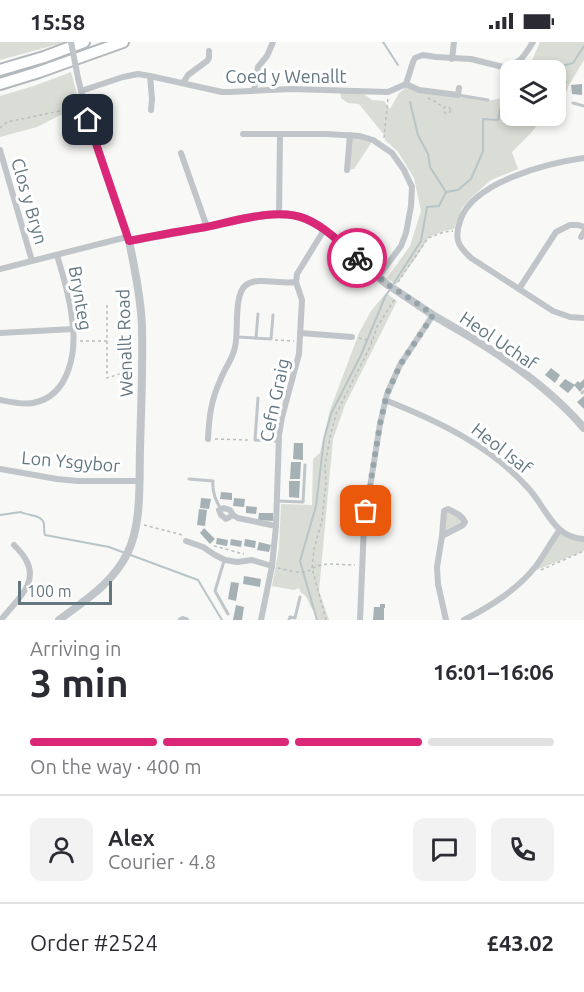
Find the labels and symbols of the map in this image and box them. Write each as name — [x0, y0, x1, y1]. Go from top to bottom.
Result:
street label: Coed y Wenallt — [225, 66, 347, 86]
pin — [62, 94, 113, 145]
street label: Clos y Bryn — [8, 156, 52, 246]
courier — [327, 228, 387, 288]
street label: Brynteg — [66, 264, 96, 332]
street label: Wenallt Road — [112, 289, 136, 397]
street label: Heol Uchaf — [457, 307, 542, 373]
street label: Cefn Graig — [255, 356, 293, 444]
street label: Heol Isaf — [468, 418, 536, 478]
street label: Lon Ysgybor — [21, 447, 121, 475]
pin — [340, 485, 391, 536]
scale bar — [18, 578, 112, 606]

